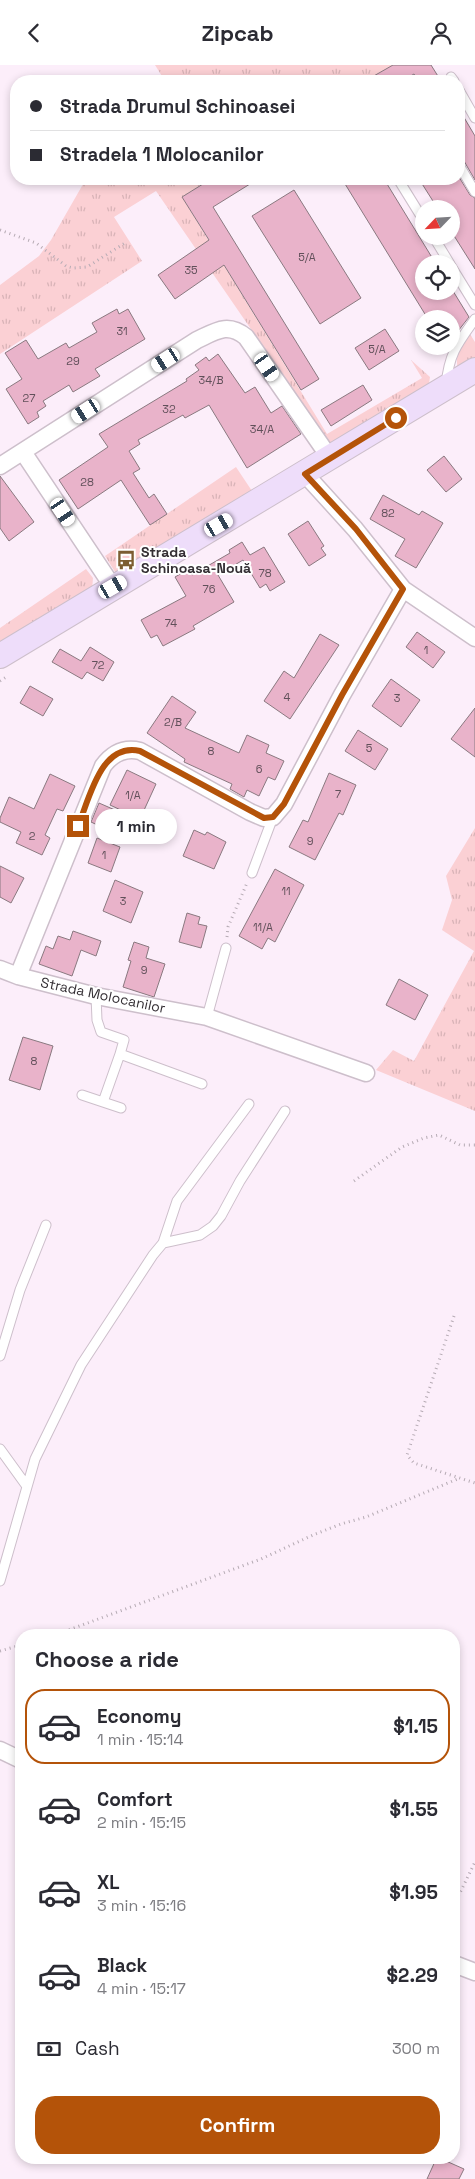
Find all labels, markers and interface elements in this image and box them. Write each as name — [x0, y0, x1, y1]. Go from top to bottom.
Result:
icon: back — [20, 19, 48, 47]
text: Zipcab — [201, 19, 274, 47]
icon: person — [427, 19, 455, 47]
text: Strada Drumul Schinoasei — [60, 94, 295, 119]
text: Stradela 1 Molocanilor — [60, 142, 264, 167]
north arrow — [415, 200, 460, 245]
map controls — [415, 200, 460, 355]
house number: 5/A — [298, 250, 316, 264]
button: locate — [415, 255, 460, 300]
house number: 35 — [184, 263, 198, 277]
button: layers — [415, 310, 460, 355]
house number: 31 — [116, 324, 128, 338]
house number: 5/A — [368, 342, 386, 356]
car — [149, 346, 182, 374]
car — [252, 350, 281, 384]
house number: 29 — [66, 354, 80, 368]
house number: 34/B — [199, 373, 223, 387]
house number: 27 — [23, 391, 35, 405]
car — [69, 397, 102, 425]
house number: 32 — [162, 402, 176, 416]
route start — [385, 407, 407, 429]
house number: 34/A — [250, 422, 274, 436]
house number: 28 — [80, 475, 94, 489]
car — [48, 495, 77, 529]
house number: 82 — [381, 506, 395, 520]
car — [202, 511, 235, 539]
place label: Strada Schinoasa-Nouă — [141, 543, 251, 577]
bus stop icon: Strada Schinoasa-Nouă — [115, 549, 137, 571]
house number: 78 — [258, 566, 272, 580]
car — [96, 573, 129, 601]
house number: 76 — [203, 582, 216, 596]
house number: 74 — [165, 616, 177, 630]
house number: 1 — [424, 643, 428, 657]
house number: 72 — [92, 658, 105, 672]
house number: 4 — [284, 690, 291, 704]
house number: 3 — [394, 691, 401, 705]
house number: 2/B — [164, 715, 182, 729]
house number: 5 — [366, 741, 373, 755]
house number: 8 — [208, 744, 215, 758]
house number: 6 — [256, 762, 263, 776]
house number: 7 — [335, 787, 341, 801]
house number: 1/A — [125, 788, 141, 802]
callout: 1 min — [96, 809, 178, 843]
route end — [67, 815, 89, 837]
text: 1 min — [116, 816, 156, 837]
house number: 2 — [29, 829, 36, 843]
house number: 9 — [307, 834, 314, 848]
house number: 1 — [102, 848, 106, 862]
house number: 11 — [281, 884, 291, 898]
house number: 3 — [120, 894, 127, 908]
house number: 11/A — [253, 920, 273, 934]
house number: 9 — [141, 963, 148, 977]
street label: Strada Molocanilor — [39, 973, 167, 1017]
house number: 8 — [31, 1054, 38, 1068]
text: Choose a ride — [35, 1645, 179, 1673]
icon: car — [37, 1704, 82, 1749]
text: Economy — [97, 1704, 181, 1729]
text: $1.15 — [393, 1714, 438, 1739]
text: 1 min · 15:14 — [97, 1729, 184, 1750]
icon: car — [37, 1787, 82, 1832]
text: Comfort — [97, 1787, 173, 1812]
text: $1.55 — [389, 1797, 438, 1822]
text: 2 min · 15:15 — [97, 1812, 186, 1833]
icon: car — [37, 1870, 82, 1915]
text: XL — [97, 1870, 120, 1895]
text: $1.95 — [389, 1880, 438, 1905]
text: 3 min · 15:16 — [97, 1895, 186, 1916]
icon: car — [37, 1953, 82, 1998]
text: Black — [97, 1953, 147, 1978]
text: $2.29 — [387, 1963, 438, 1988]
text: 4 min · 15:17 — [97, 1978, 186, 1999]
icon: cash — [35, 2035, 63, 2063]
text: Cash — [75, 2036, 120, 2061]
text: 300 m — [392, 2038, 440, 2059]
button: Confirm — [35, 2096, 440, 2154]

